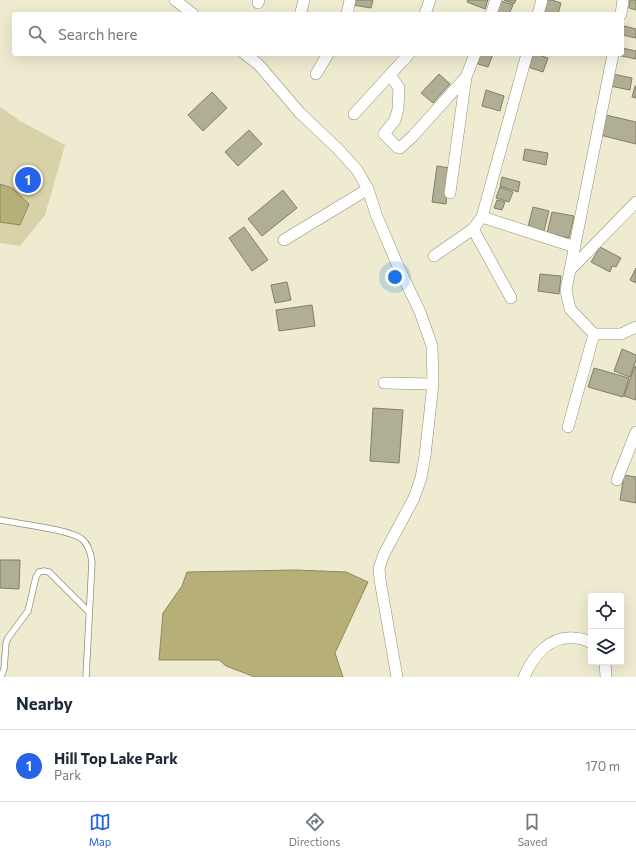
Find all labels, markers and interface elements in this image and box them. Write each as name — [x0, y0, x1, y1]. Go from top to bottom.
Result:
search box — [12, 12, 624, 56]
icon: search — [26, 23, 48, 45]
text: Search here — [58, 25, 137, 43]
pin: 1 — [15, 165, 41, 195]
your location — [385, 267, 405, 287]
map controls — [588, 593, 624, 665]
button: locate — [588, 593, 624, 629]
button: layers — [588, 629, 624, 665]
text: Nearby — [16, 693, 73, 714]
text: Hill Top Lake Park — [54, 749, 178, 767]
text: 1 — [26, 758, 32, 774]
text: 170 m — [585, 758, 620, 774]
text: Park — [54, 767, 81, 783]
tab: Map — [89, 811, 111, 848]
tab: Directions — [289, 811, 340, 848]
tab: Saved — [518, 811, 547, 848]

